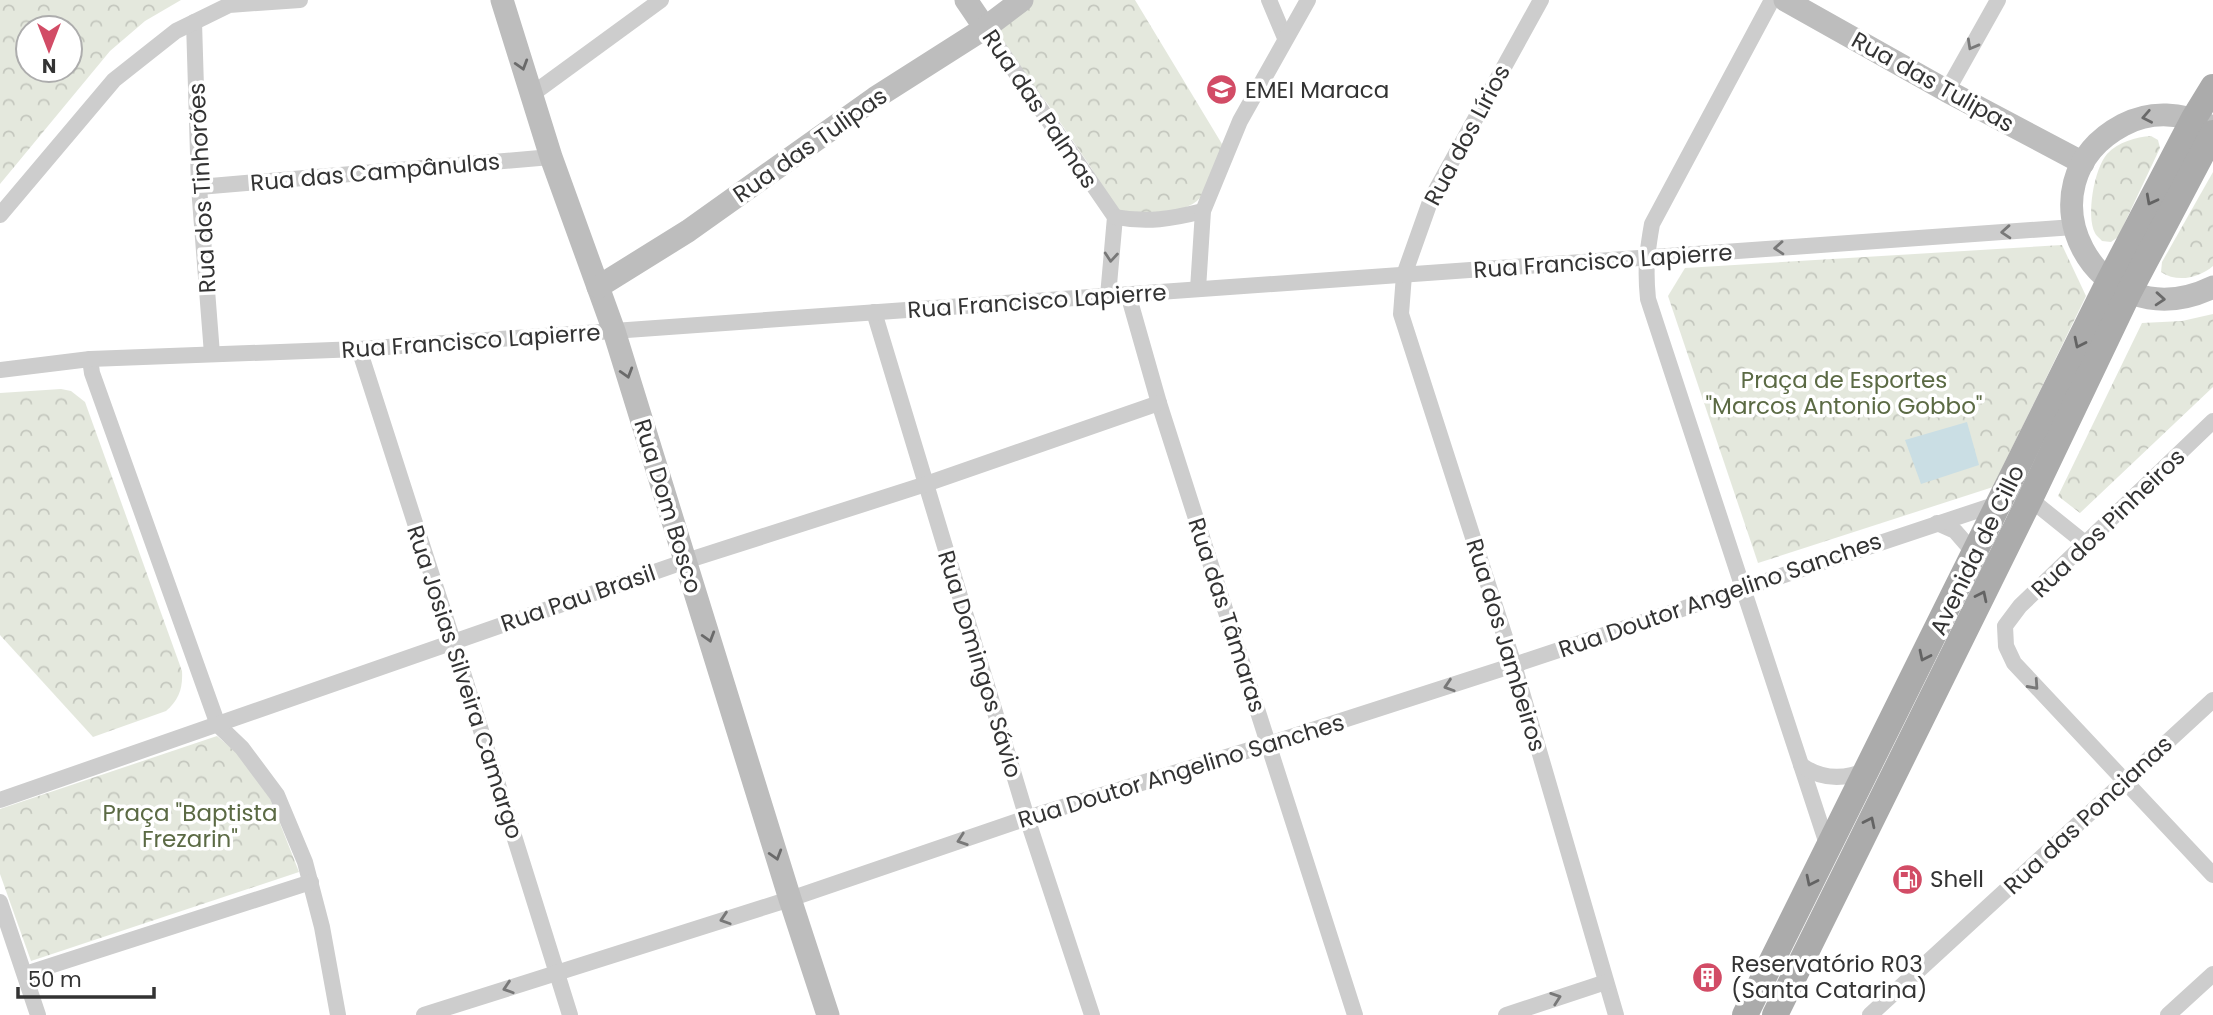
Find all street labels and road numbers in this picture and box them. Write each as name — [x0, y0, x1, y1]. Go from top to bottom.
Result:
street label: Rua das Palmas — [975, 23, 1105, 195]
street label: Rua das Tulipas — [1846, 24, 2020, 140]
street label: Rua dos Lírios — [1416, 59, 1518, 211]
street label: Rua das Tulipas — [727, 80, 893, 210]
street label: Rua dos Tinhorões — [181, 82, 223, 294]
street label: Rua das Campânulas — [249, 145, 501, 199]
street label: Rua Francisco Lapierre — [1472, 236, 1734, 286]
street label: Rua Francisco Lapierre — [906, 276, 1168, 326]
street label: Rua Francisco Lapierre — [340, 316, 602, 366]
street label: Rua Dom Bosco — [626, 415, 710, 597]
street label: Rua dos Pinheiros — [2024, 441, 2192, 605]
street label: Avenida de Cillo — [1922, 460, 2032, 640]
street label: Rua das Tâmaras — [1180, 514, 1274, 716]
street label: Rua Josias Silveira Camargo — [399, 521, 531, 843]
street label: Rua Doutor Angelino Sanches — [1554, 525, 1886, 665]
street label: Rua dos Jambeiros — [1458, 535, 1554, 755]
street label: Rua Domingos Sávio — [930, 546, 1030, 782]
street label: Rua Pau Brasil — [496, 557, 660, 639]
street label: Rua Doutor Angelino Sanches — [1014, 706, 1348, 836]
street label: Rua das Poncianas — [1997, 728, 2179, 902]

